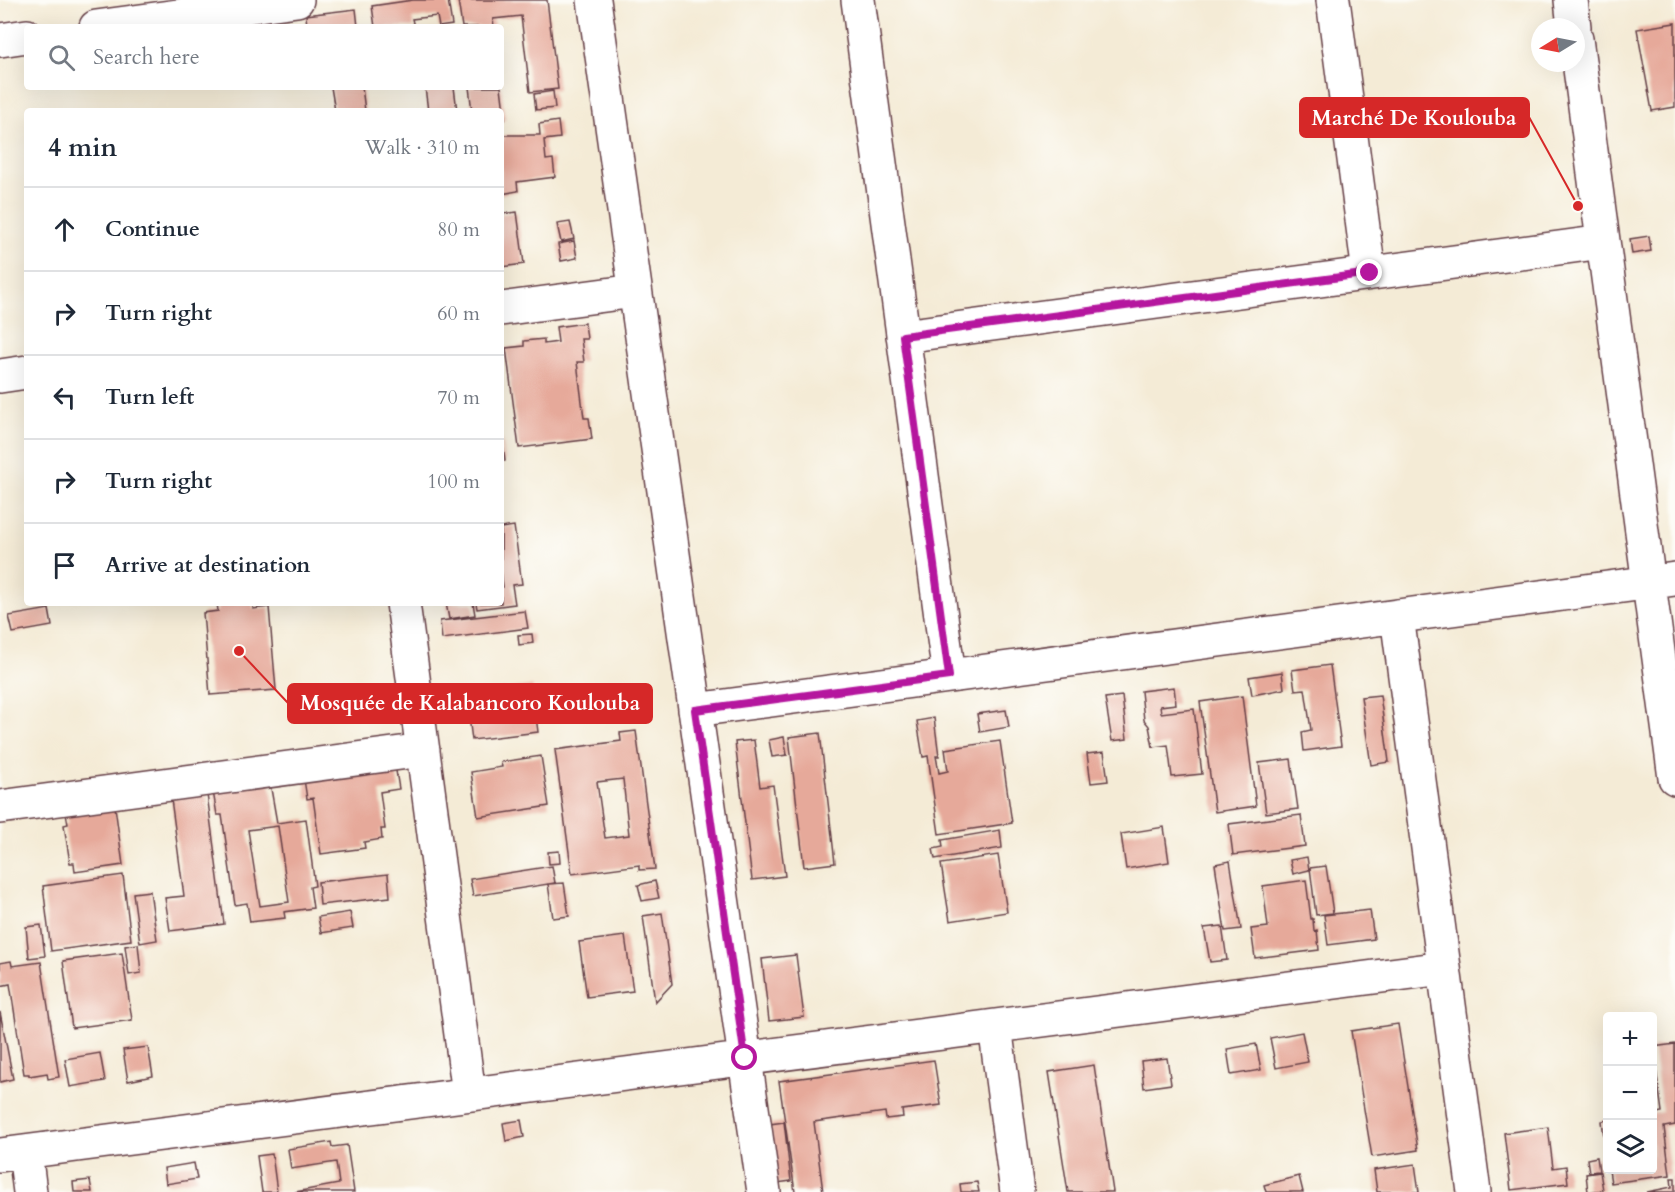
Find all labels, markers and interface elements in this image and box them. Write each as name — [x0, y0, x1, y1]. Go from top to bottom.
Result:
north arrow — [1531, 18, 1585, 72]
search box — [24, 24, 504, 90]
icon: search — [45, 41, 78, 74]
text: Search here — [93, 42, 200, 72]
callout: Marché De Koulouba — [1300, 98, 1529, 137]
text: Marché De Koulouba — [1312, 104, 1517, 133]
text: 4 min — [48, 130, 117, 165]
text: Walk · 310 m — [365, 134, 480, 161]
icon: ahead — [48, 213, 81, 246]
text: Continue — [105, 214, 200, 244]
text: 80 m — [437, 216, 480, 243]
route end — [1356, 259, 1382, 285]
icon: right — [48, 297, 81, 330]
text: Turn right — [105, 298, 212, 328]
text: 60 m — [437, 300, 480, 327]
icon: left — [48, 381, 81, 414]
text: Turn left — [105, 382, 194, 412]
text: 70 m — [437, 384, 480, 411]
icon: right — [48, 465, 81, 498]
text: Turn right — [105, 466, 212, 496]
text: 100 m — [427, 468, 480, 495]
icon: arrive — [48, 549, 81, 582]
text: Arrive at destination — [105, 550, 310, 580]
callout: Mosquée de Kalabancoro Koulouba — [288, 684, 652, 723]
text: Mosquée de Kalabancoro Koulouba — [300, 689, 641, 718]
map controls — [1603, 1012, 1657, 1174]
button: + — [1603, 1012, 1657, 1066]
route start — [731, 1044, 757, 1070]
button: − — [1603, 1066, 1657, 1120]
button: layers — [1603, 1120, 1657, 1174]

